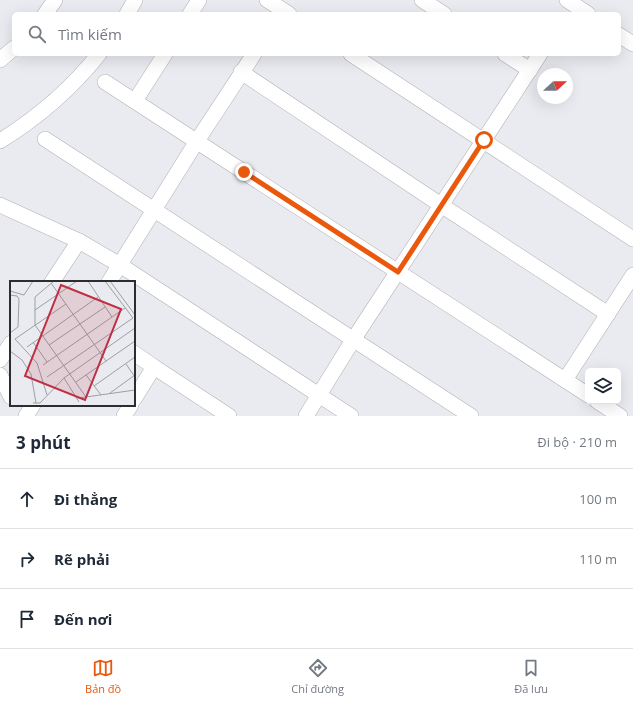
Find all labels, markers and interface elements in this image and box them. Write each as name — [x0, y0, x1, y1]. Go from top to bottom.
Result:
search box — [12, 12, 621, 56]
icon: search — [26, 23, 48, 45]
text: Tìm kiếm — [58, 24, 122, 44]
north arrow — [537, 68, 573, 104]
route start — [475, 131, 493, 149]
route end — [235, 163, 253, 181]
inset map — [10, 281, 135, 406]
map controls — [585, 368, 621, 404]
button: layers — [585, 368, 621, 404]
text: 3 phút — [16, 431, 71, 454]
text: Đi bộ · 210 m — [537, 433, 617, 451]
icon: ahead — [16, 488, 38, 510]
text: Đi thẳng — [54, 489, 117, 509]
text: 100 m — [579, 490, 617, 508]
icon: right — [16, 548, 38, 570]
text: Rẽ phải — [54, 549, 110, 569]
text: 110 m — [579, 550, 617, 568]
icon: arrive — [16, 608, 38, 630]
text: Đến nơi — [54, 609, 112, 629]
tab: Bản đồ — [85, 657, 121, 696]
tab: Chỉ đường — [291, 657, 344, 696]
tab: Đã lưu — [514, 657, 548, 696]

